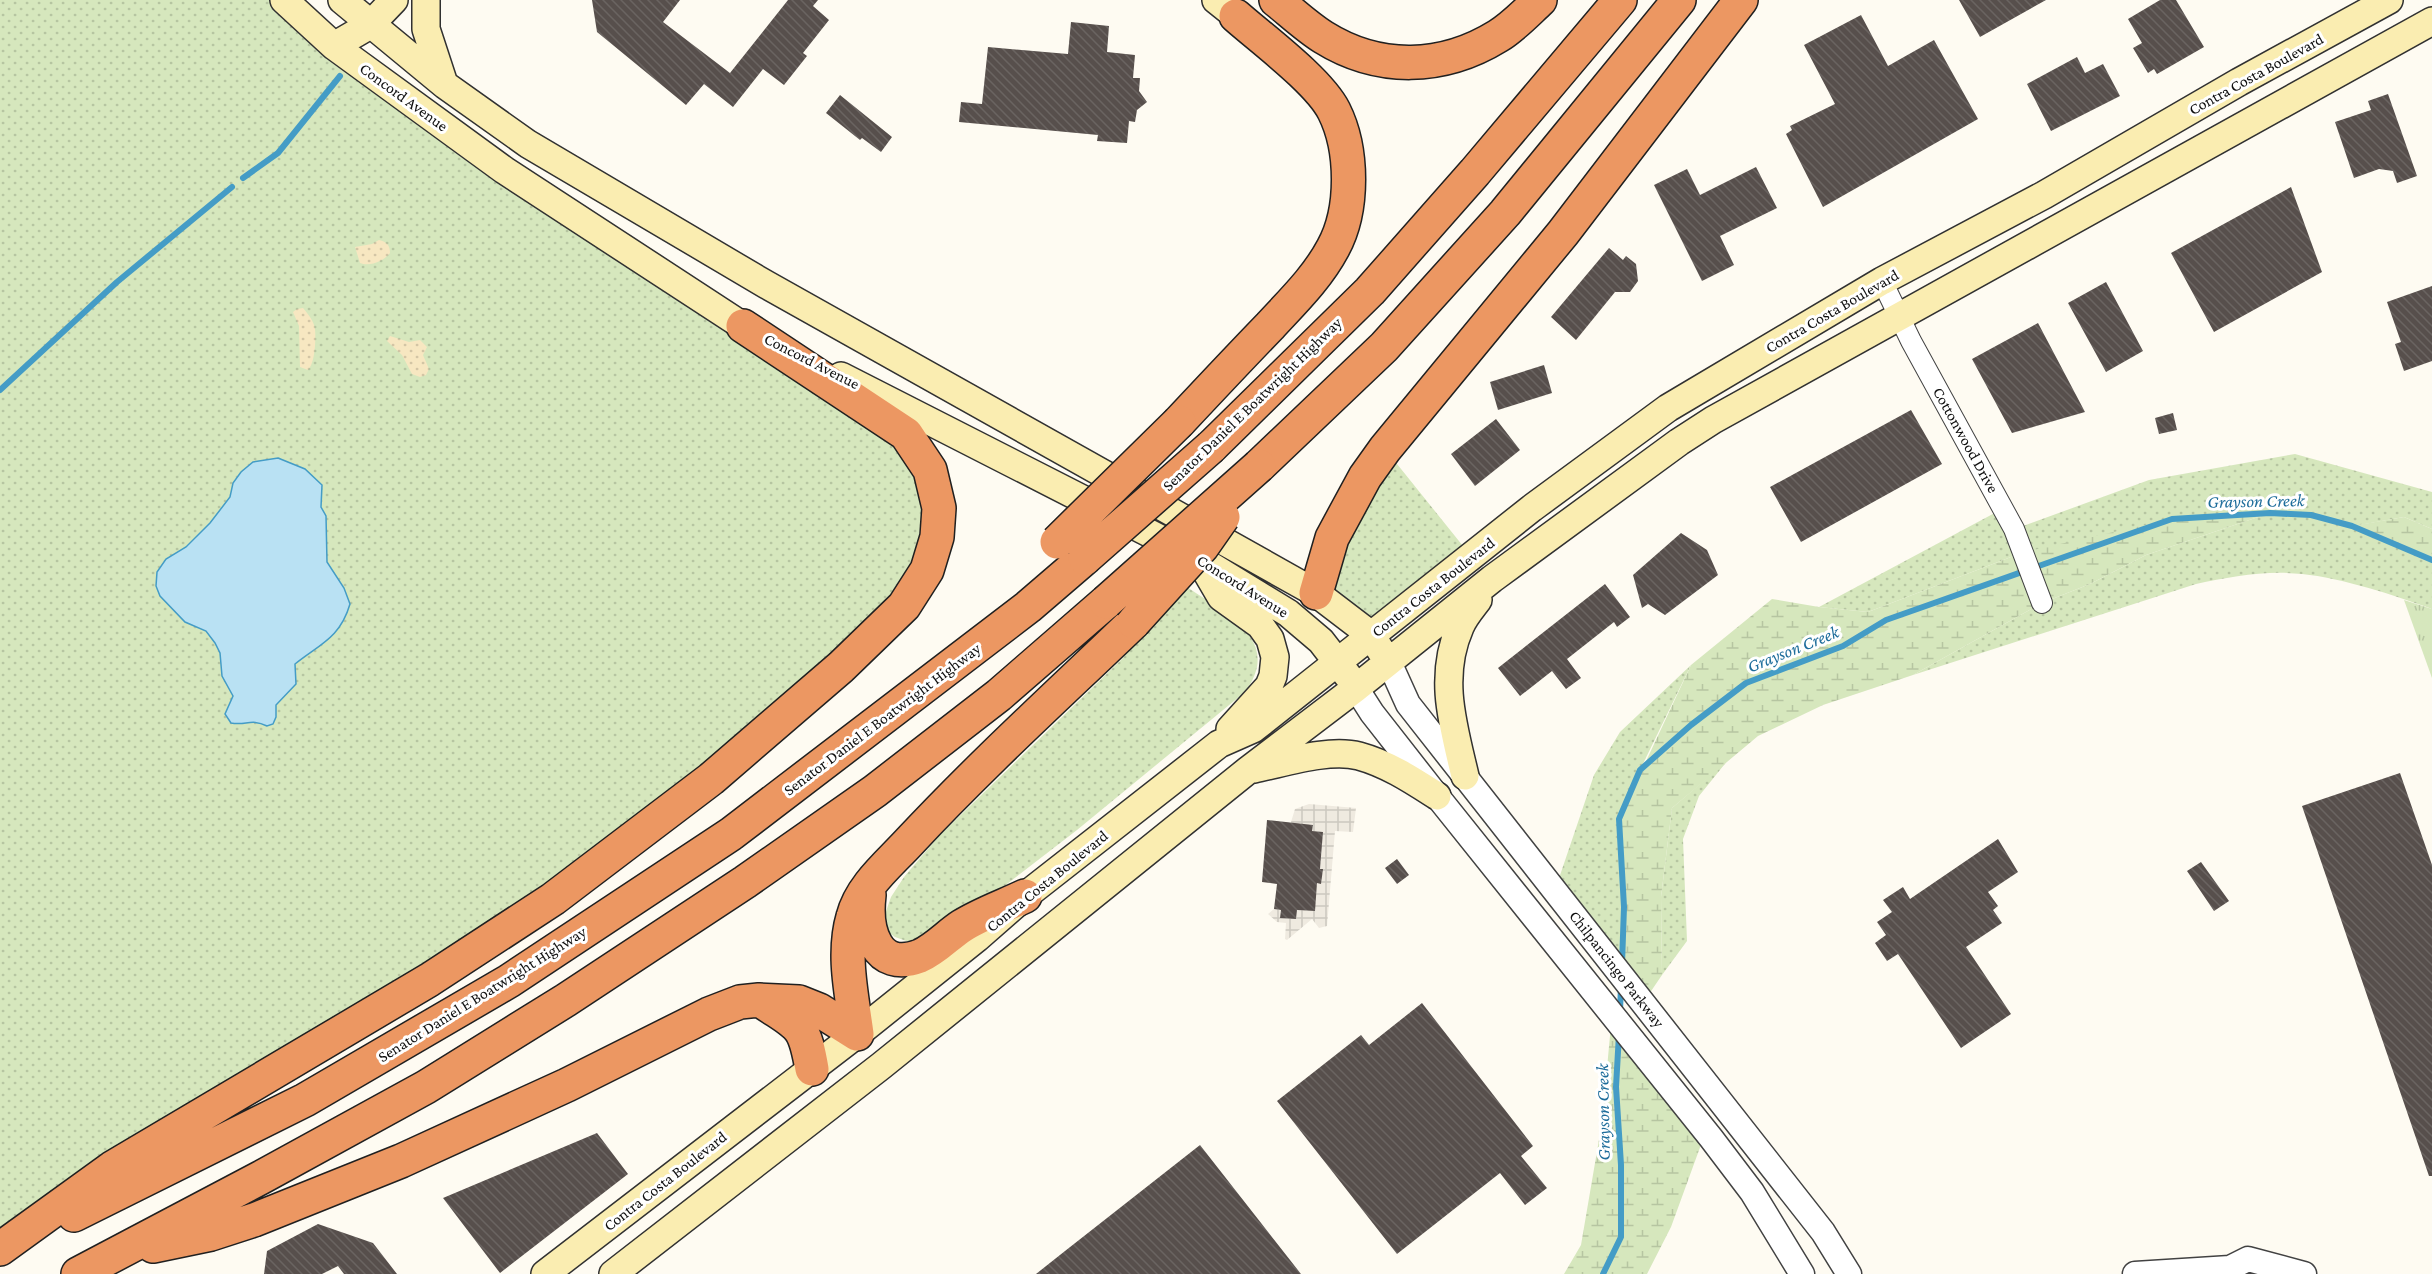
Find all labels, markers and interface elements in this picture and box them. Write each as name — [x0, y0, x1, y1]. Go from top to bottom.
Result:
street label: Contra Costa Boulevard — [2186, 30, 2327, 118]
street label: Concord Avenue — [357, 59, 451, 135]
street label: Contra Costa Boulevard — [1762, 266, 1902, 356]
street label: Senator Daniel E Boatwright Highway — [1159, 313, 1346, 495]
street label: Concord Avenue — [762, 330, 862, 392]
street label: Cottonwood Drive — [1930, 384, 2002, 496]
water label: Grayson Creek — [2207, 490, 2306, 512]
street label: Contra Costa Boulevard — [1368, 533, 1498, 640]
street label: Concord Avenue — [1194, 551, 1292, 621]
water label: Grayson Creek — [1744, 621, 1843, 676]
street label: Senator Daniel E Boatwright Highway — [780, 639, 985, 799]
street label: Contra Costa Boulevard — [983, 827, 1111, 935]
street label: Chilpancingo Parkway — [1565, 907, 1668, 1032]
street label: Senator Daniel E Boatwright Highway — [375, 922, 590, 1066]
water label: Grayson Creek — [1592, 1062, 1614, 1161]
street label: Contra Costa Boulevard — [600, 1127, 730, 1234]

